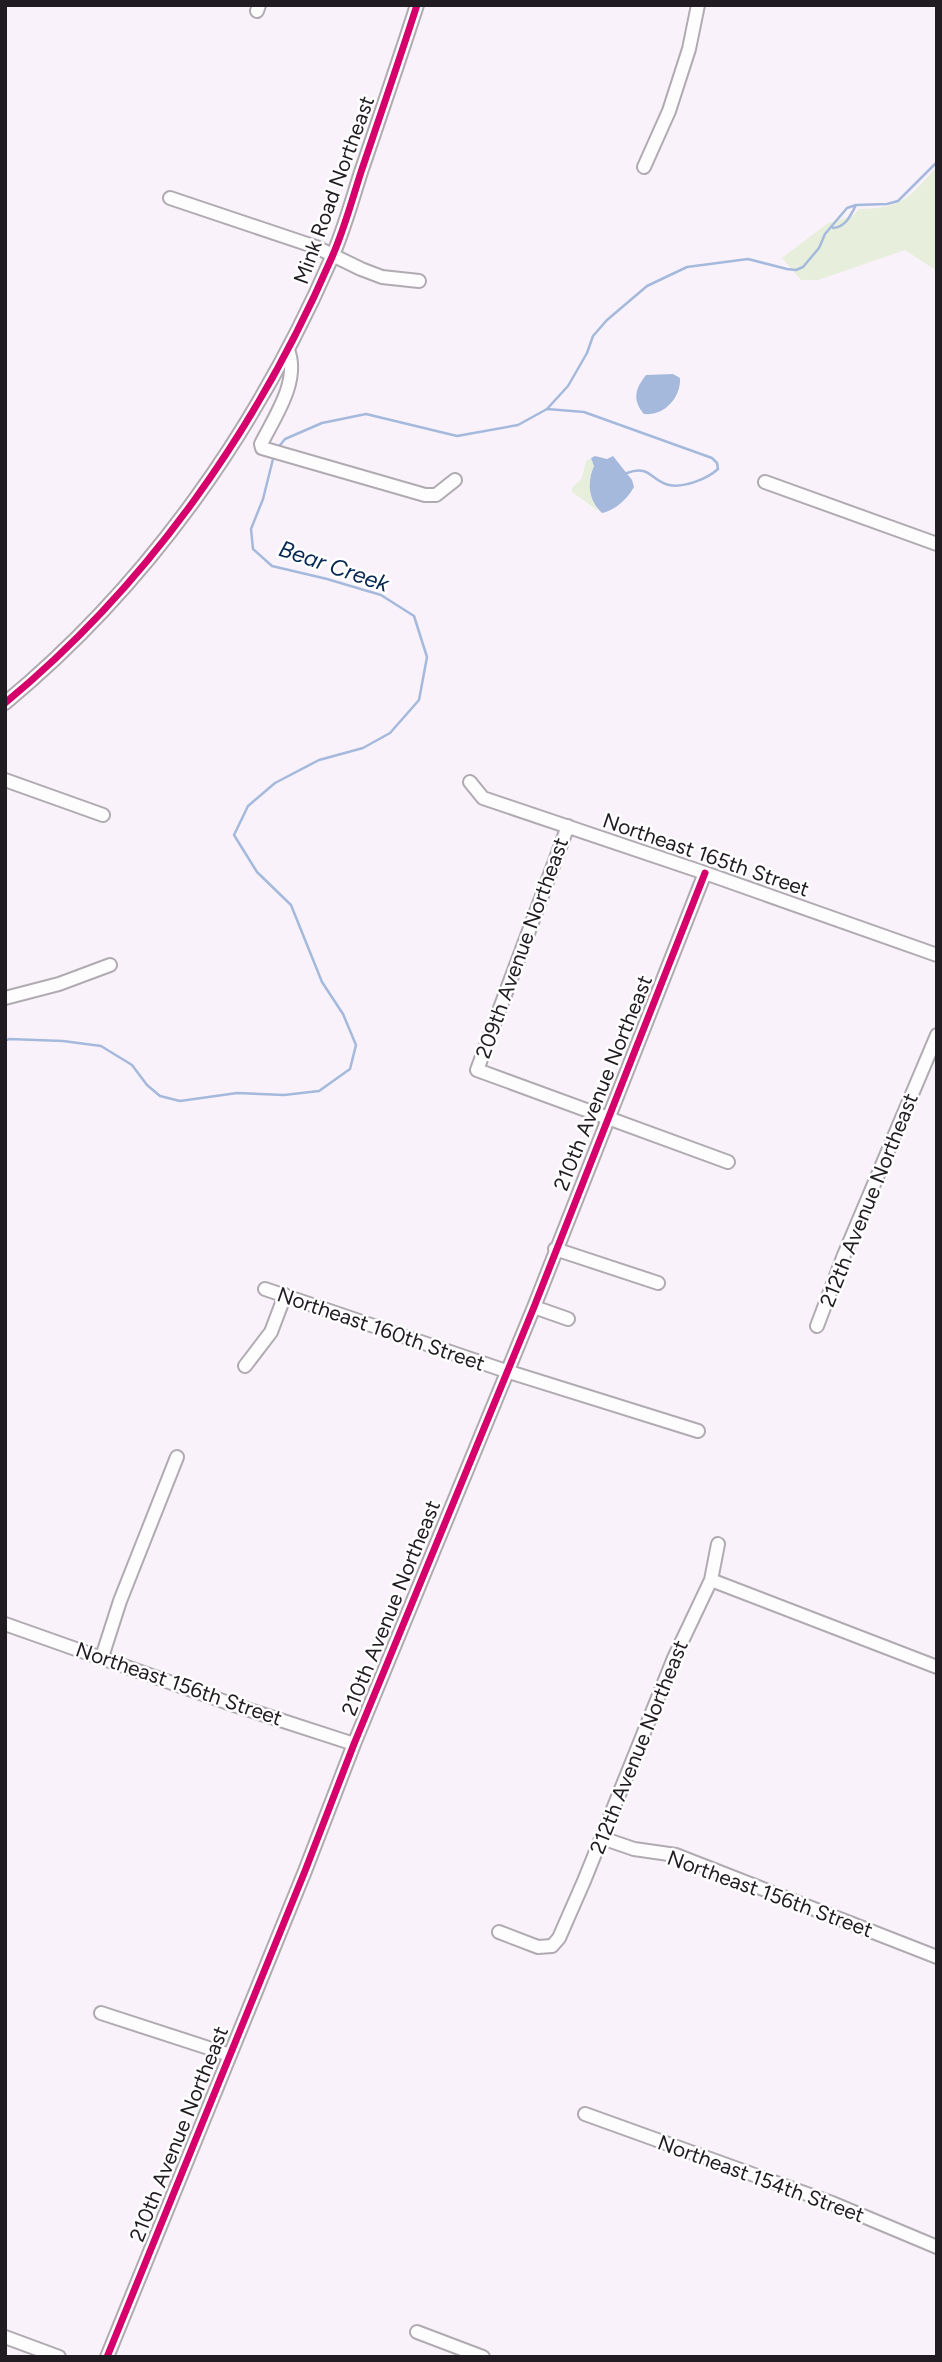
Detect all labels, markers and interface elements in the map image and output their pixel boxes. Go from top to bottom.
street label: Mink Road Northeast [288,92,379,287]
water label: Bear Creek [275,534,393,598]
street label: Northeast 165th Street [600,807,813,902]
street label: 209th Avenue Northeast [470,834,573,1062]
street label: 210th Avenue Northeast [548,971,657,1194]
street label: 212th Avenue Northeast [814,1089,923,1310]
street label: Northeast 160th Street [274,1281,488,1376]
street label: 210th Avenue Northeast [336,1496,445,1719]
street label: Northeast 156th Street [73,1636,286,1731]
street label: 212th Avenue Northeast [584,1636,693,1857]
street label: Northeast 156th Street [664,1845,876,1942]
street label: 210th Avenue Northeast [124,2022,233,2245]
street label: Northeast 154th Street [655,2130,868,2228]

